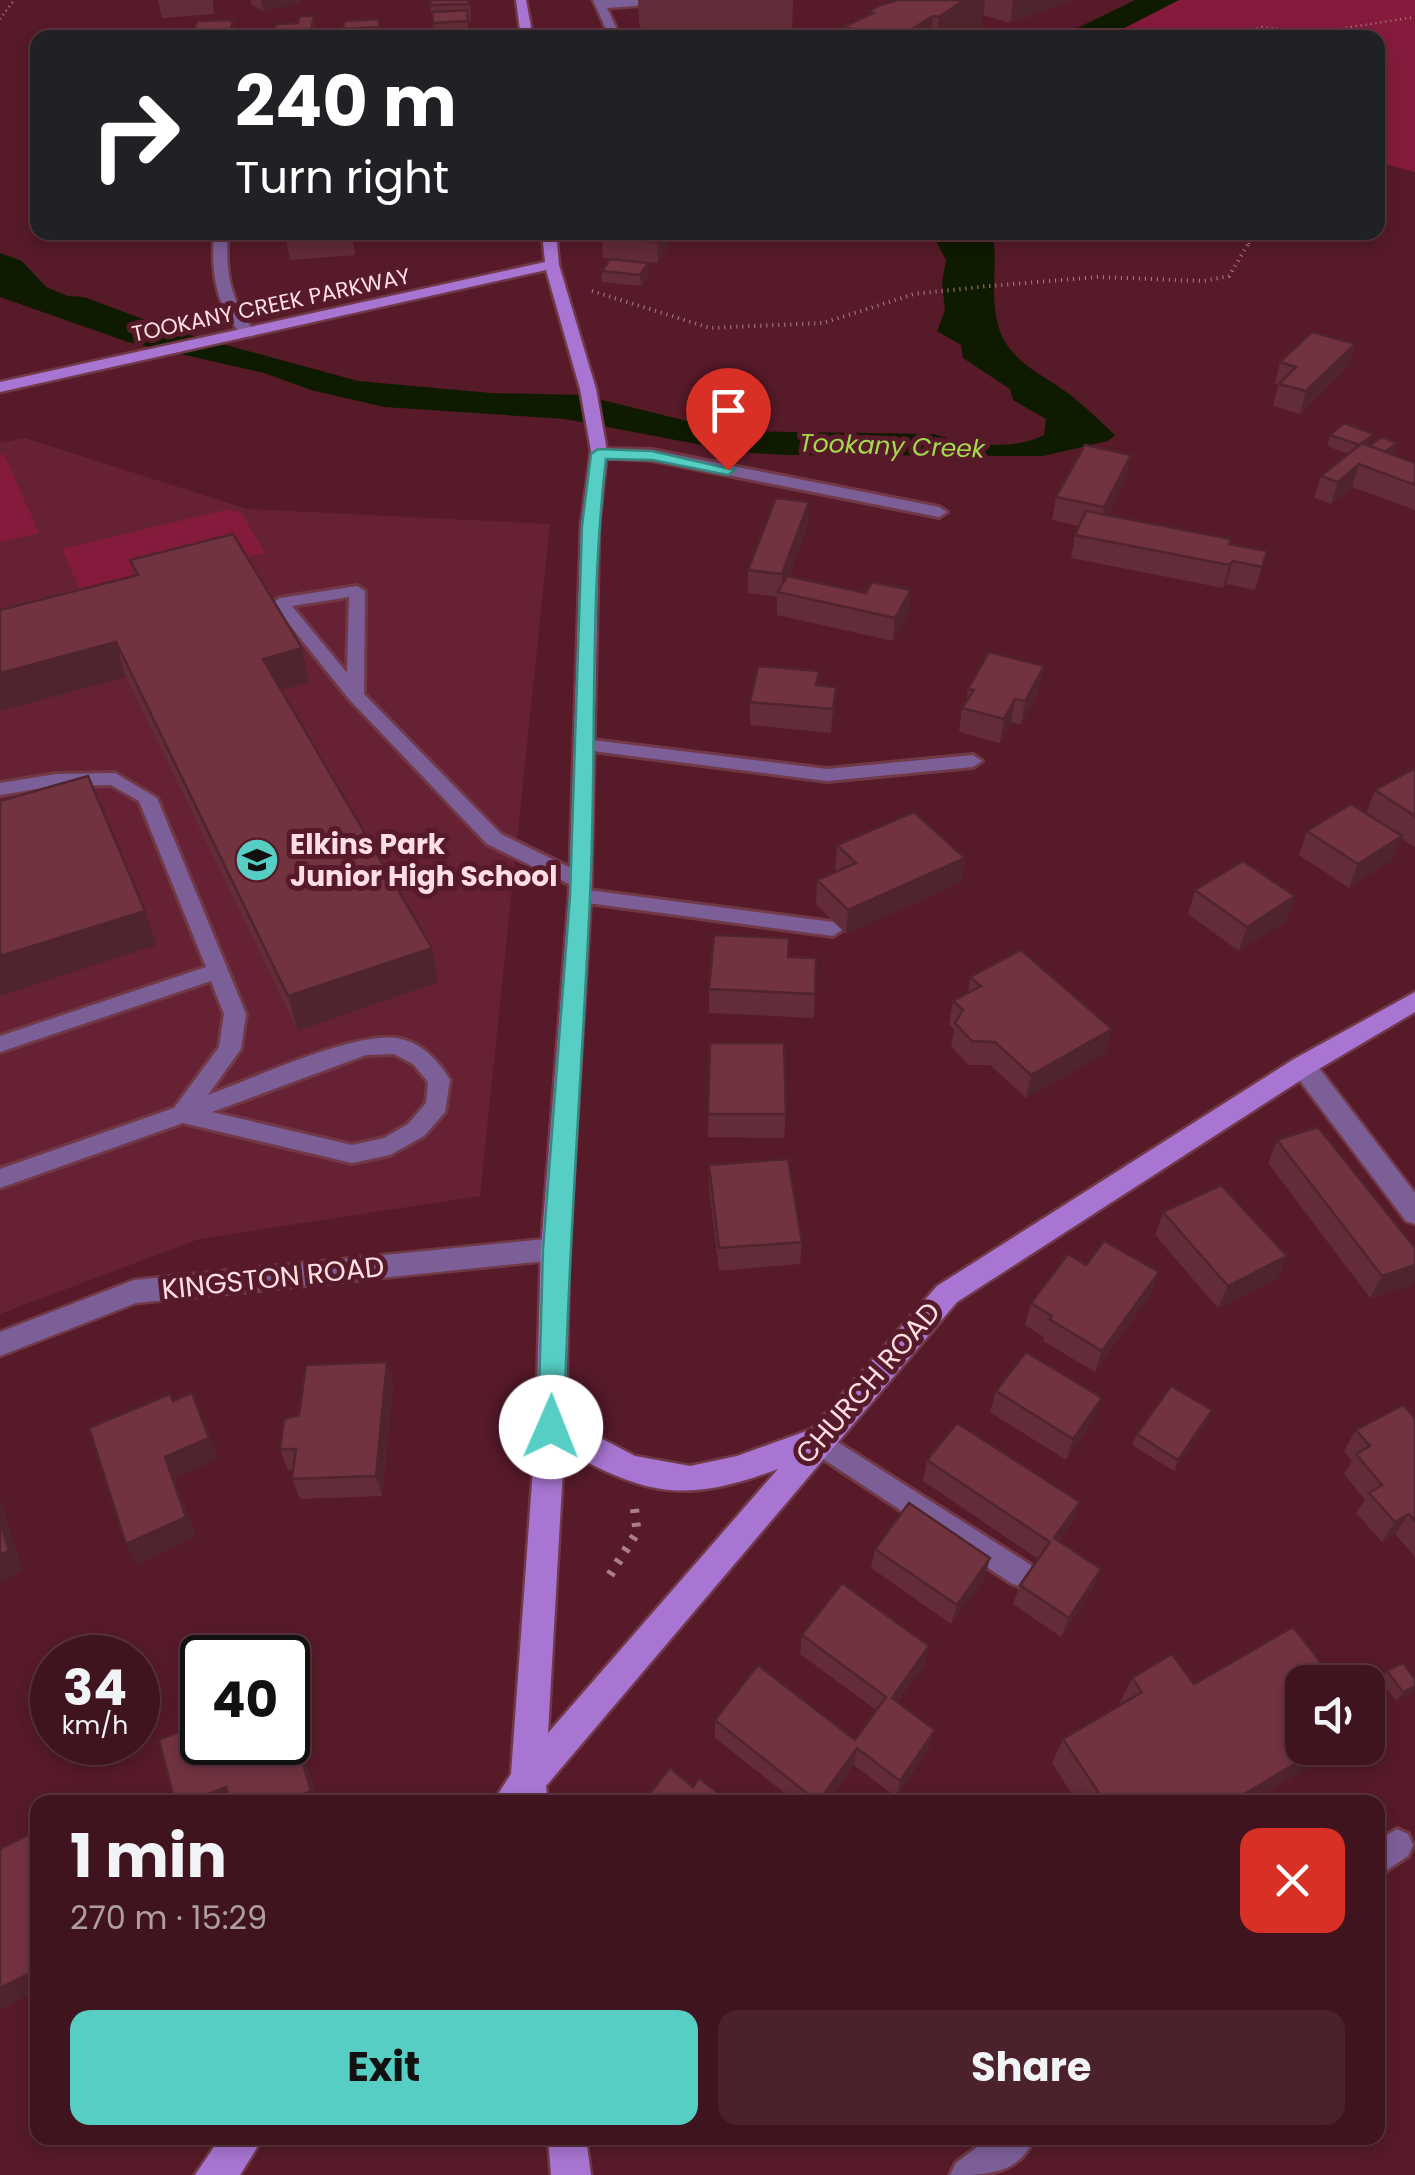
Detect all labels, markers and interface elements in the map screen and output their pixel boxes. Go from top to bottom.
text: 240 m [235,52,457,151]
icon: right [70,70,200,200]
text: Turn right [235,146,449,209]
street label: TOOKANY CREEK PARKWAY [129,260,413,350]
pin [686,368,771,471]
icon: arrive [701,383,756,438]
water label: Tookany Creek [799,425,986,467]
place label: Elkins Park Junior High School [290,825,557,896]
school or university icon: Elkins Park Junior High School [234,837,280,883]
street label: KINGSTON ROAD [160,1247,386,1309]
street label: CHURCH ROAD [787,1294,949,1472]
position arrow [499,1375,603,1479]
speed limit sign: 40 [180,1635,310,1765]
text: 34 [63,1652,127,1723]
map controls [1285,1665,1385,1765]
button: sound [1285,1665,1385,1765]
text: km/h [62,1708,128,1743]
text: 1 min [70,1814,227,1898]
button: close [1240,1828,1345,1933]
text: 270 m · 15:29 [70,1895,267,1940]
button: Exit [70,2010,698,2125]
button: Share [718,2010,1345,2125]

